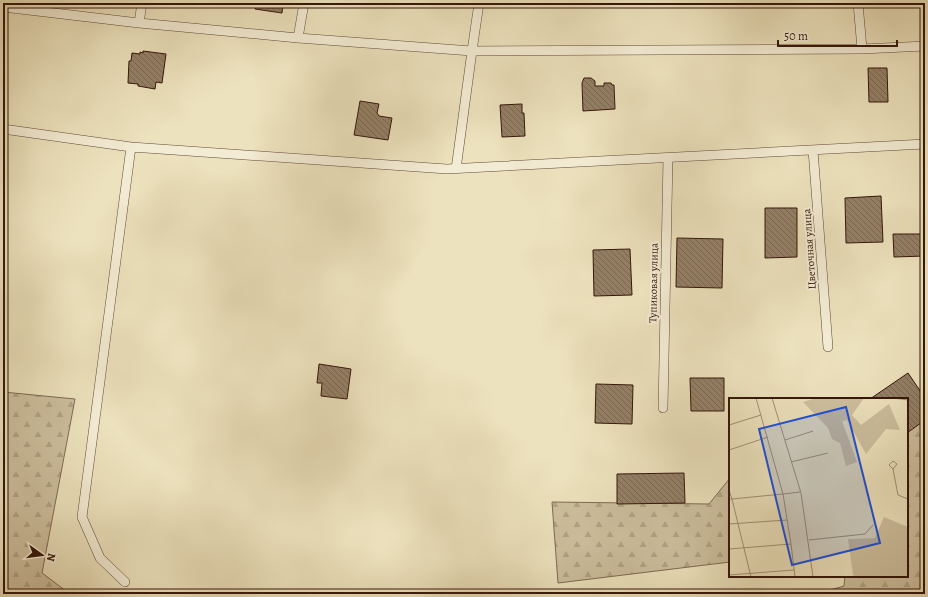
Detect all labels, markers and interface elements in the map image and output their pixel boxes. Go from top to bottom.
scale bar [778,22,897,48]
text: 50 m [784,28,808,44]
street label: Цветочная улица [799,207,820,290]
street label: Тупиковая улица [645,242,662,323]
inset map [729,398,908,577]
north arrow [22,535,62,575]
text: N [43,552,59,563]

